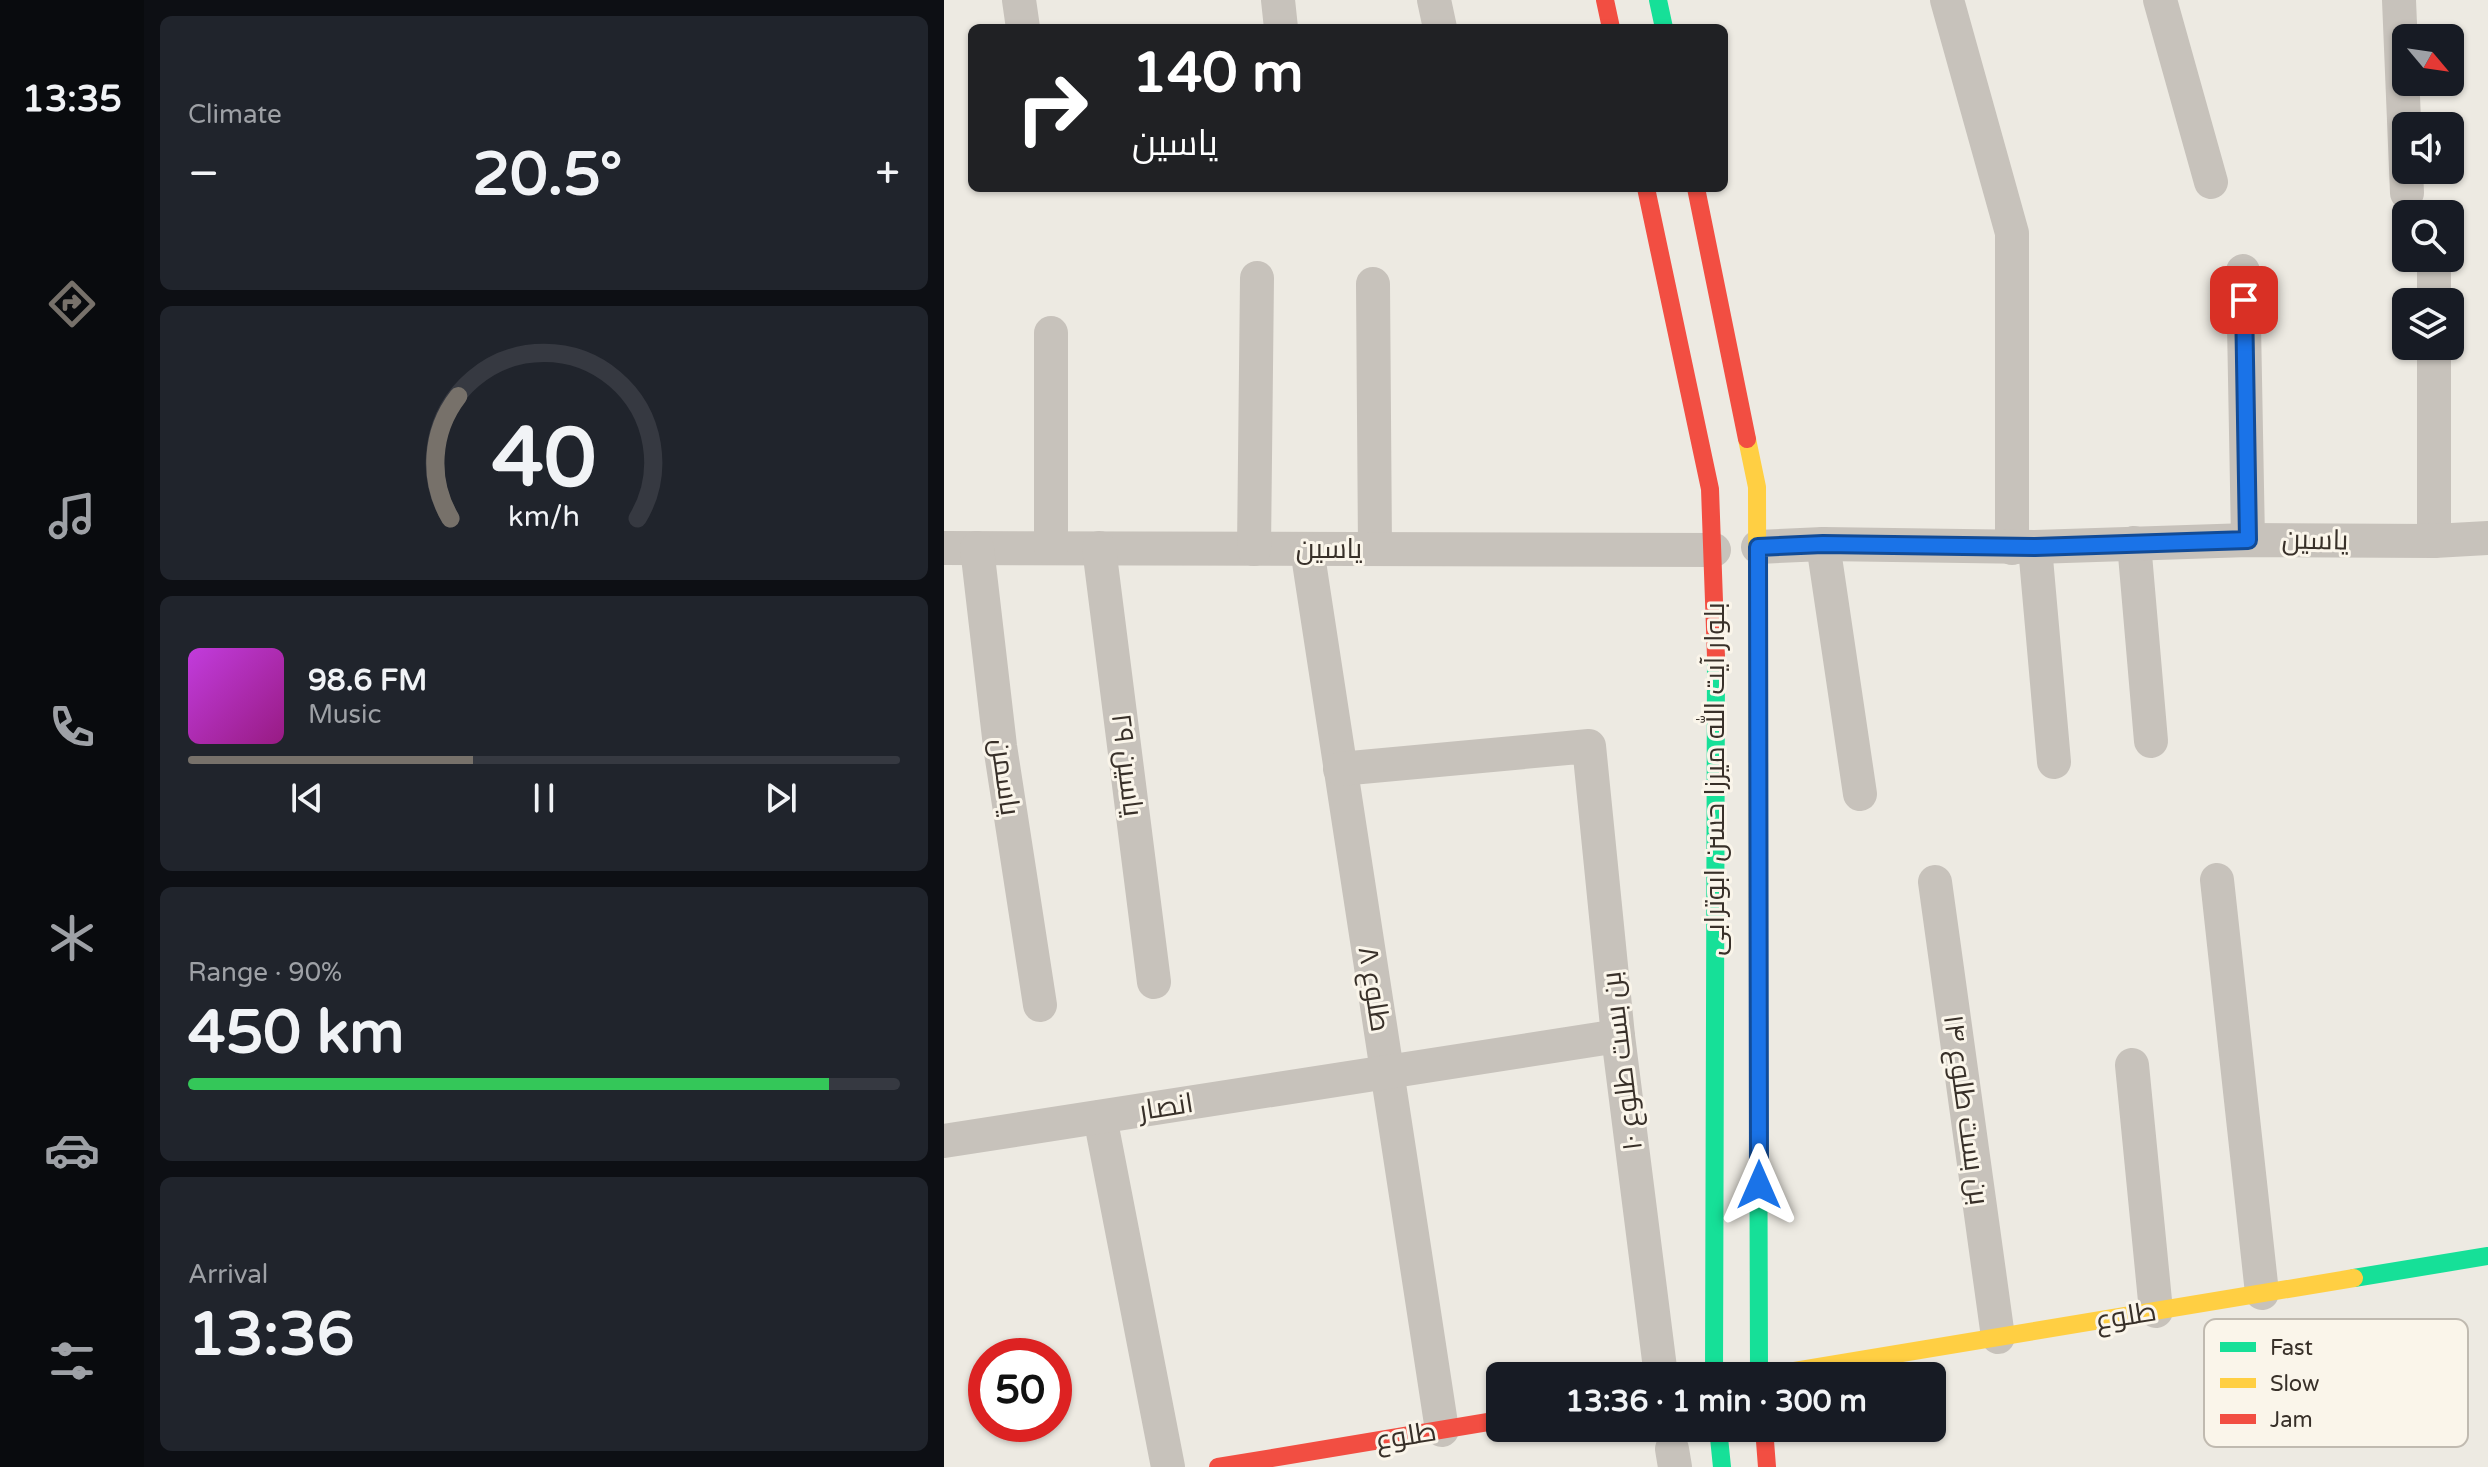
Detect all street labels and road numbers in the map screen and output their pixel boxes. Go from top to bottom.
street label: یاسین [2281,522,2349,558]
street label: یاسین [1296,532,1363,566]
street label: بلوار آیت الله میرزا حسن ابوترابی [1696,602,1732,956]
street label: یاسین ۲۹ [1104,712,1150,819]
street label: یاسمن [983,736,1027,818]
street label: طلوع ۸ [1350,944,1398,1034]
street label: بن بست طلوع ۱۰ [1594,969,1651,1152]
street label: بن بست طلوع ۱۴ [1935,1013,1996,1207]
street label: انصار [1134,1086,1196,1128]
street label: طلوع [2093,1294,2159,1339]
street label: طلوع [1373,1414,1439,1459]

